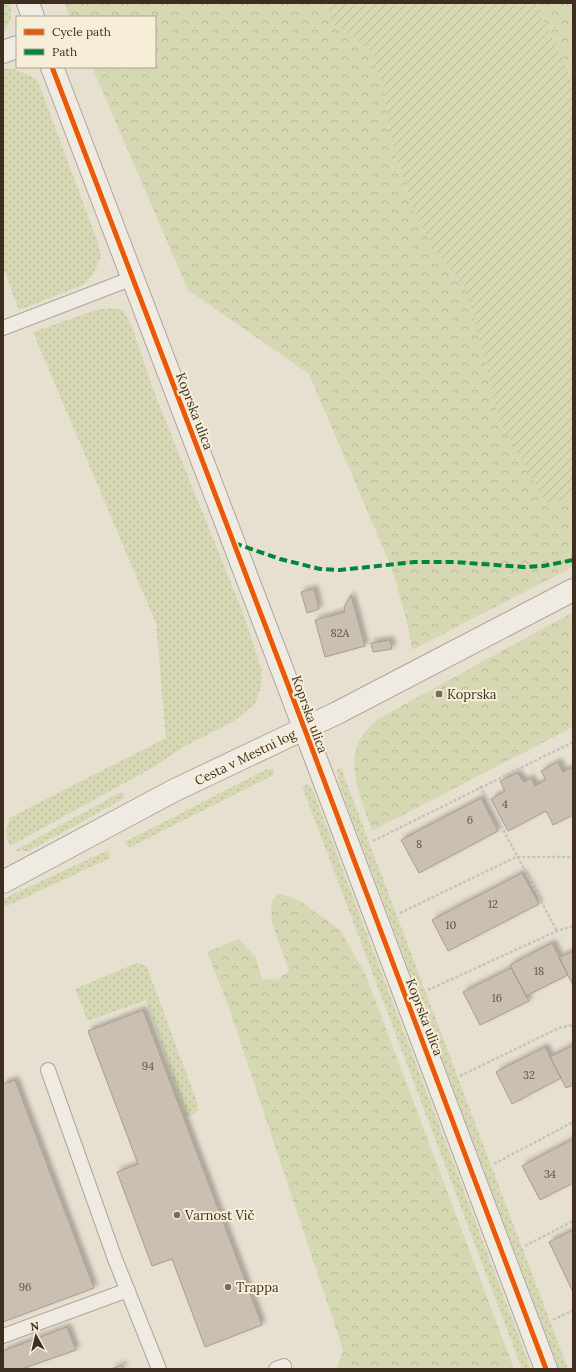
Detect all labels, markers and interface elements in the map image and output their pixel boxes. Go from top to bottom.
legend [16,16,156,68]
text: Cycle path [52,24,111,39]
text: Path [52,44,77,59]
street label: Koprska ulica [172,370,217,452]
house number: 82A [331,626,351,640]
street label: Koprska ulica [288,673,332,756]
place label: Koprska [447,686,497,703]
marker: Koprska [434,689,444,699]
street label: Cesta v Mestni log [192,725,299,789]
house number: 4 [502,797,508,811]
house number: 6 [467,813,473,827]
house number: 8 [416,837,422,851]
house number: 12 [488,897,498,911]
house number: 10 [446,918,457,932]
house number: 18 [534,964,544,978]
street label: Koprska ulica [402,976,447,1058]
house number: 16 [492,991,502,1005]
house number: 94 [142,1059,154,1073]
house number: 32 [523,1068,535,1082]
house number: 34 [544,1167,556,1181]
place label: Varnost Vič [184,1207,254,1224]
marker: Varnost Vič [172,1210,182,1220]
place label: Trappa [236,1279,279,1296]
house number: 96 [19,1280,31,1294]
marker: Trappa [223,1282,233,1292]
north arrow [16,1316,56,1356]
text: N [29,1319,40,1334]

